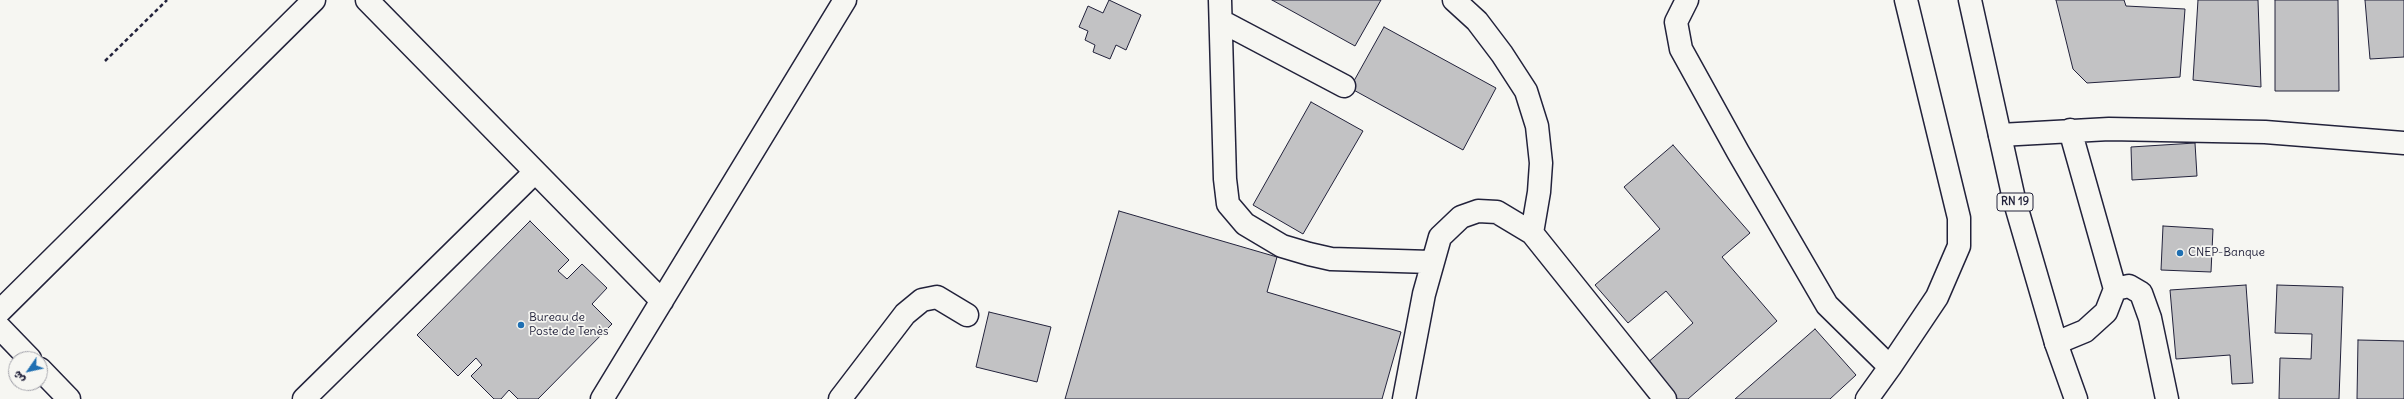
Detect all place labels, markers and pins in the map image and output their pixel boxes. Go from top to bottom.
place label: CNEP-Banque [2188,246,2265,260]
marker: CNEP-Banque [2175,248,2185,258]
place label: Bureau de Poste de Tenès [529,311,608,339]
marker: Bureau de Poste de Tenès [516,320,526,330]

